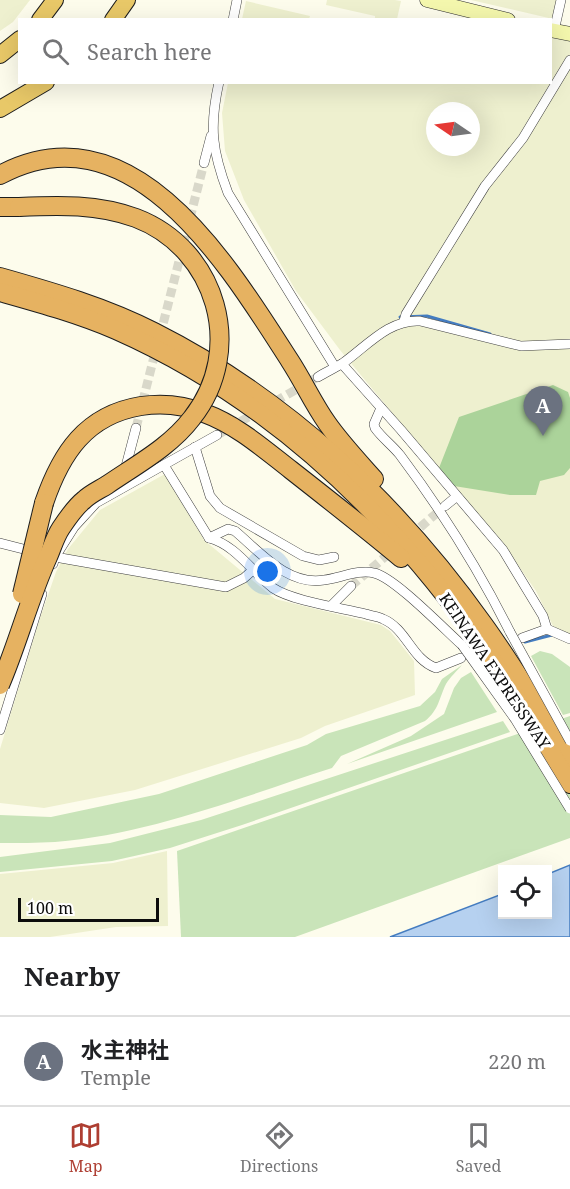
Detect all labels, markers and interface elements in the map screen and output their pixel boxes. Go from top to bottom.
search box [18,18,552,84]
icon: search [39,35,72,68]
text: Search here [87,36,212,66]
north arrow [426,102,480,156]
pin: A [524,386,562,436]
your location [253,557,282,586]
street label: KEINAWA EXPRESSWAY [434,589,556,754]
map controls [498,865,552,919]
button: locate [498,865,552,919]
scale bar [18,895,159,922]
text: 100 m [27,897,73,919]
text: Nearby [24,958,120,994]
text: 水主神社 [81,1034,169,1064]
text: A [36,1048,51,1075]
text: 220 m [488,1048,546,1075]
text: Temple [81,1064,151,1091]
tab: Map [69,1119,103,1177]
tab: Directions [240,1119,318,1177]
tab: Saved [456,1119,501,1177]

